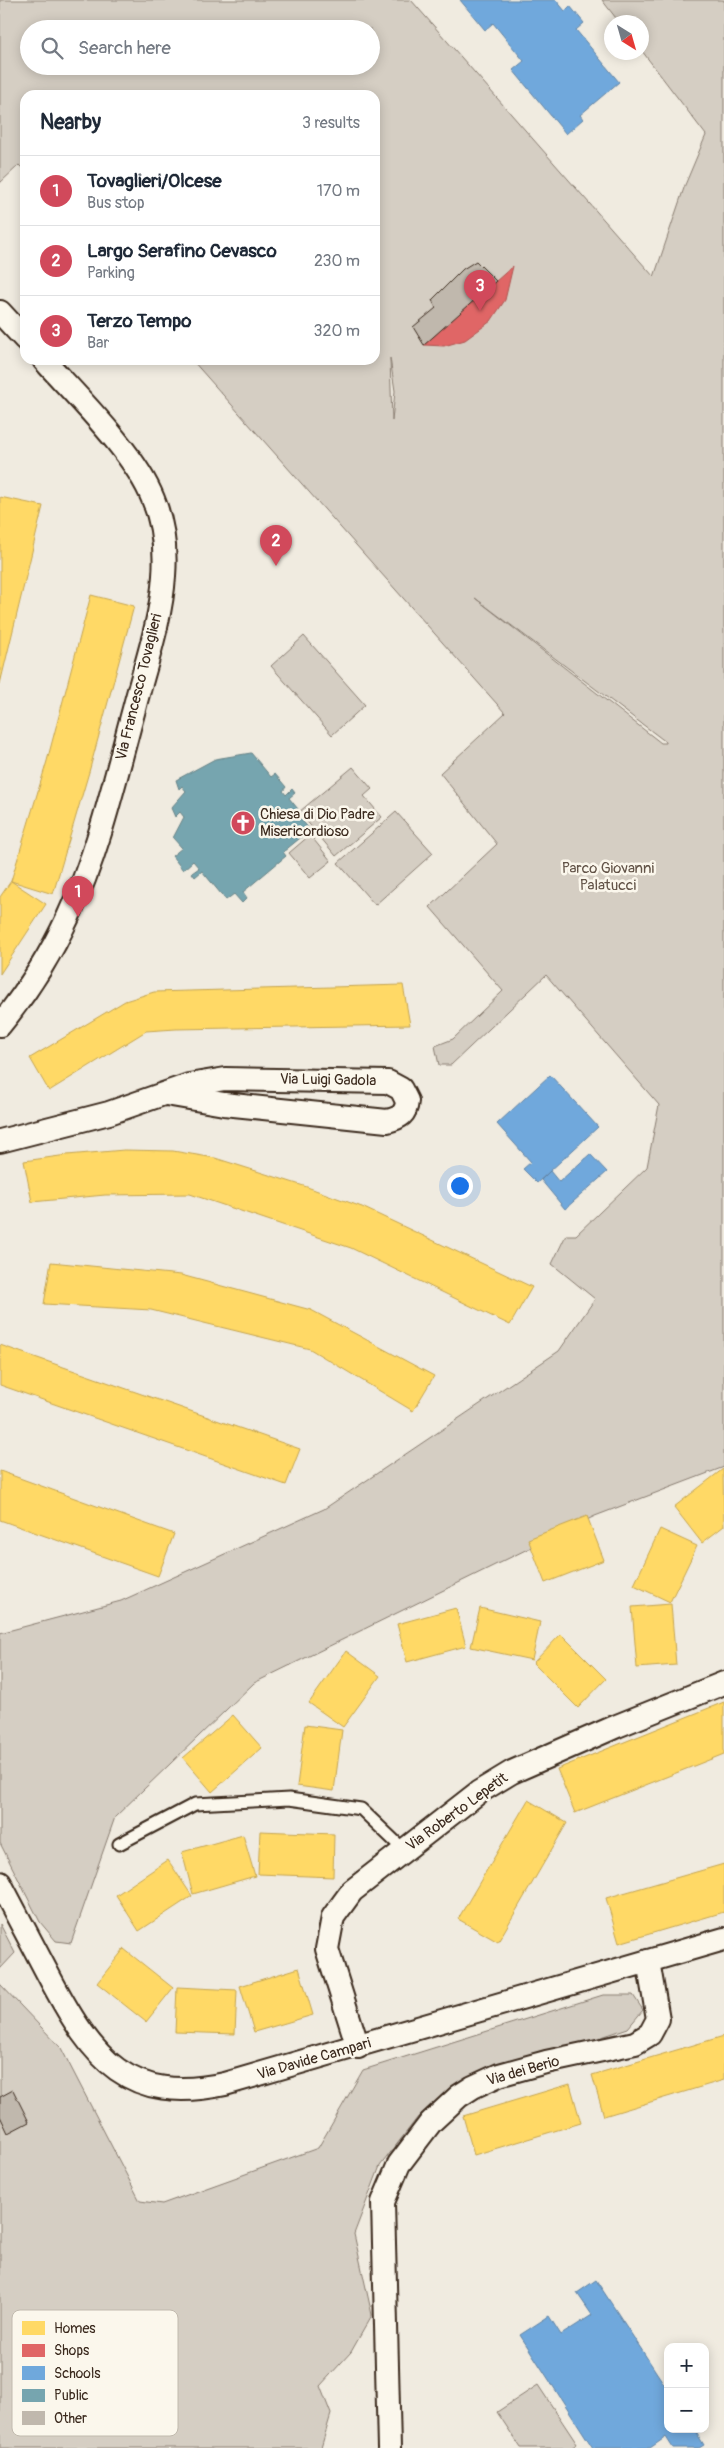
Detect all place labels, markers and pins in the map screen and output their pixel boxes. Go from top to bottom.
pin: 3 [464,270,496,311]
pin: 2 [260,525,292,566]
place label: Chiesa di Dio Padre Misericordioso [260,805,375,841]
church icon: Chiesa di Dio Padre Misericordioso [230,810,256,836]
pin: 1 [62,876,94,917]

